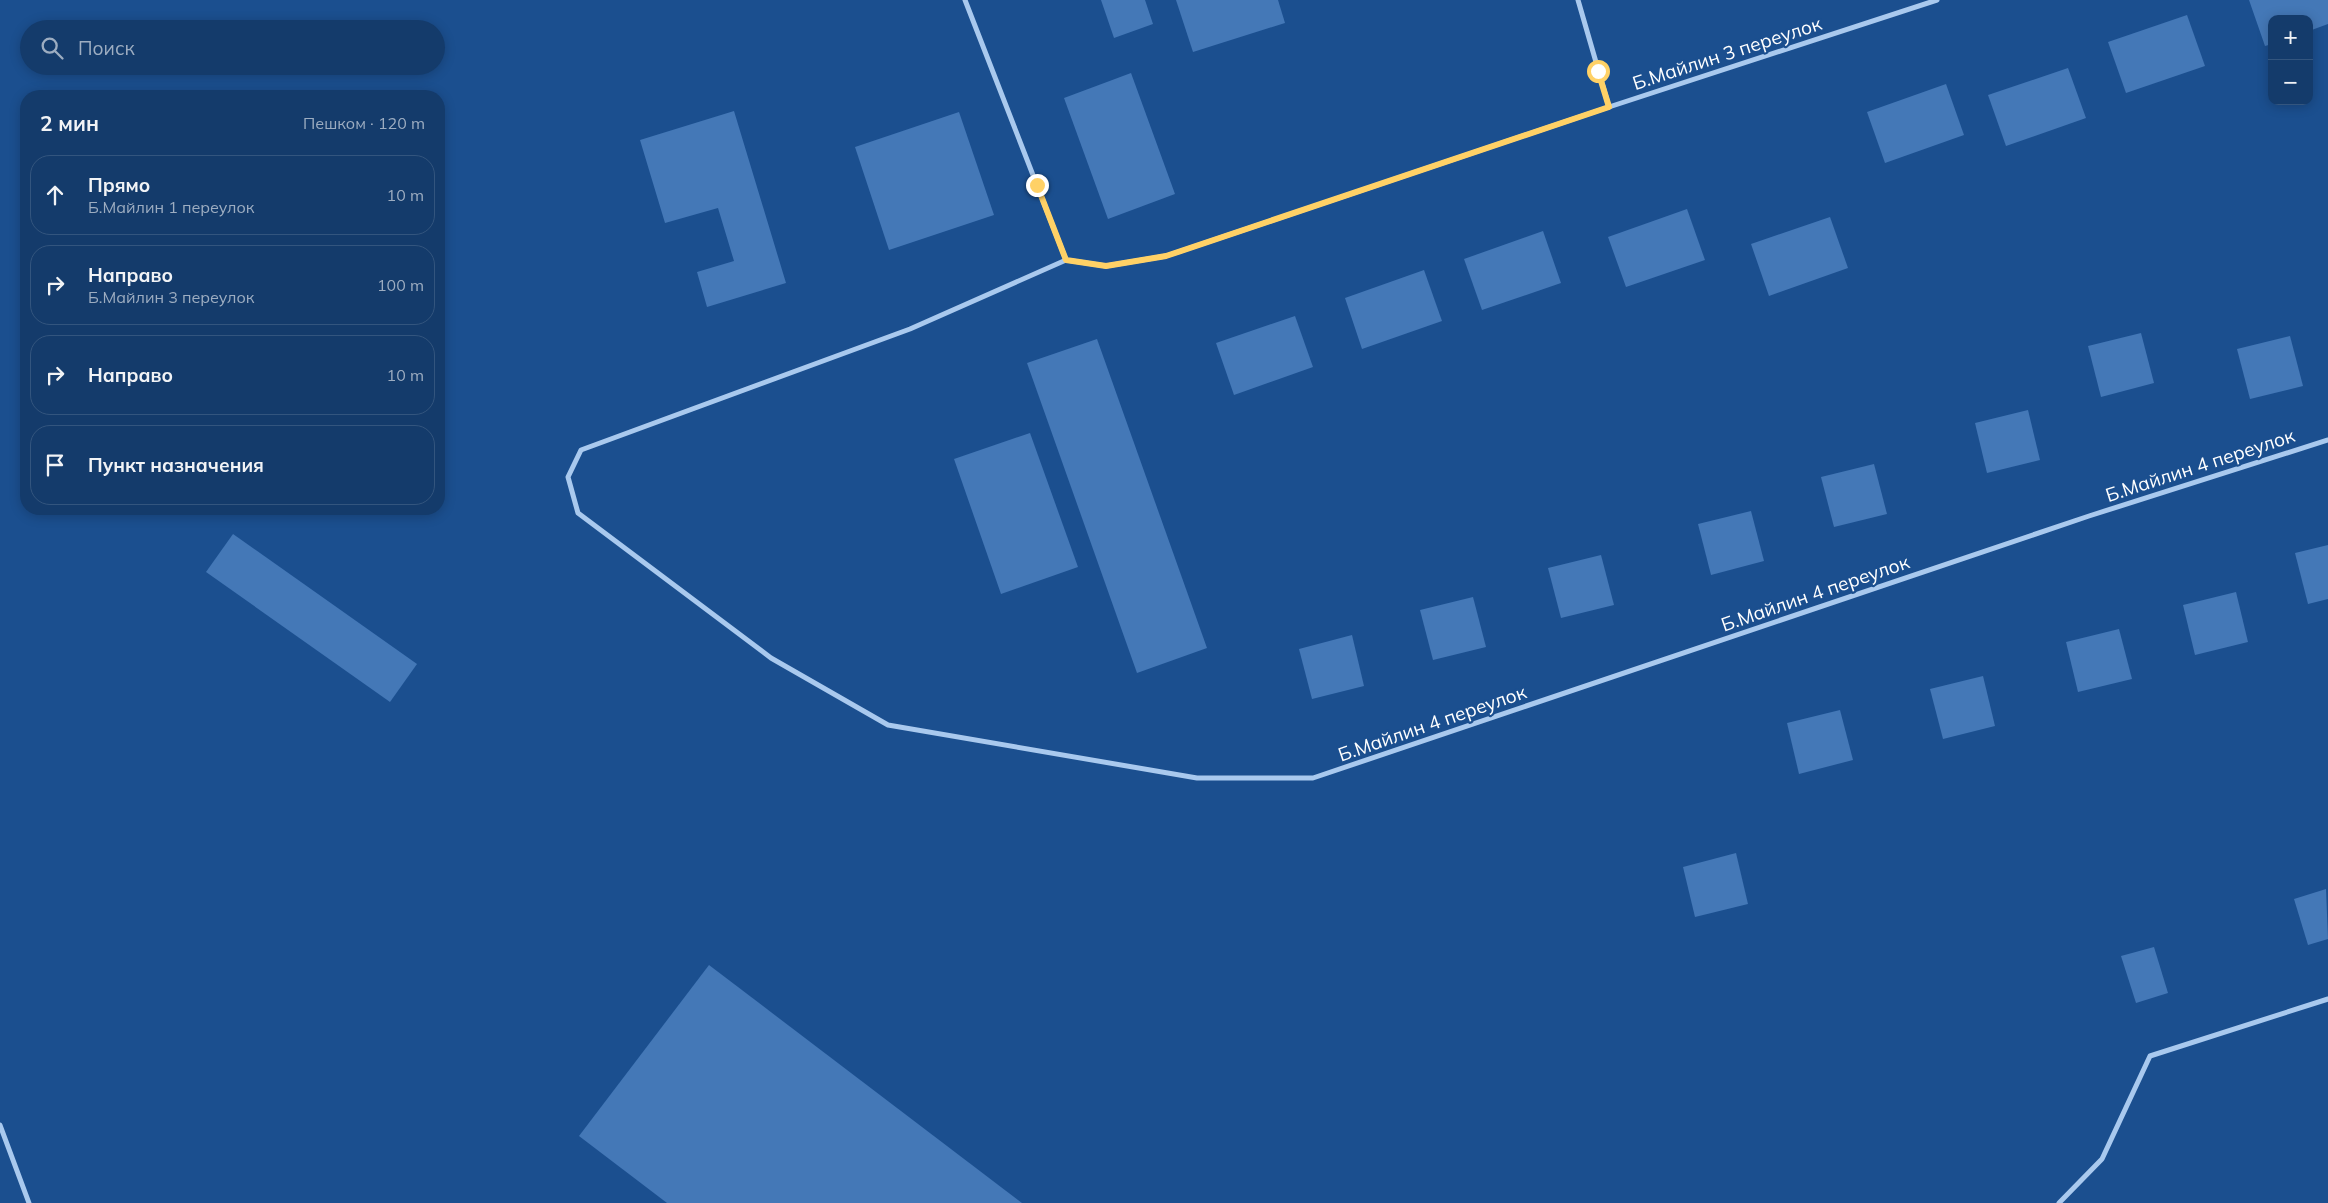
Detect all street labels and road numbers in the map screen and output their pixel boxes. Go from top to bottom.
street label: Б.Майлин 3 переулок [1629,11,1825,95]
street label: Б.Майлин 4 переулок [2102,423,2298,507]
street label: Б.Майлин 4 переулок [1718,549,1913,636]
street label: Б.Майлин 4 переулок [1335,679,1530,766]

